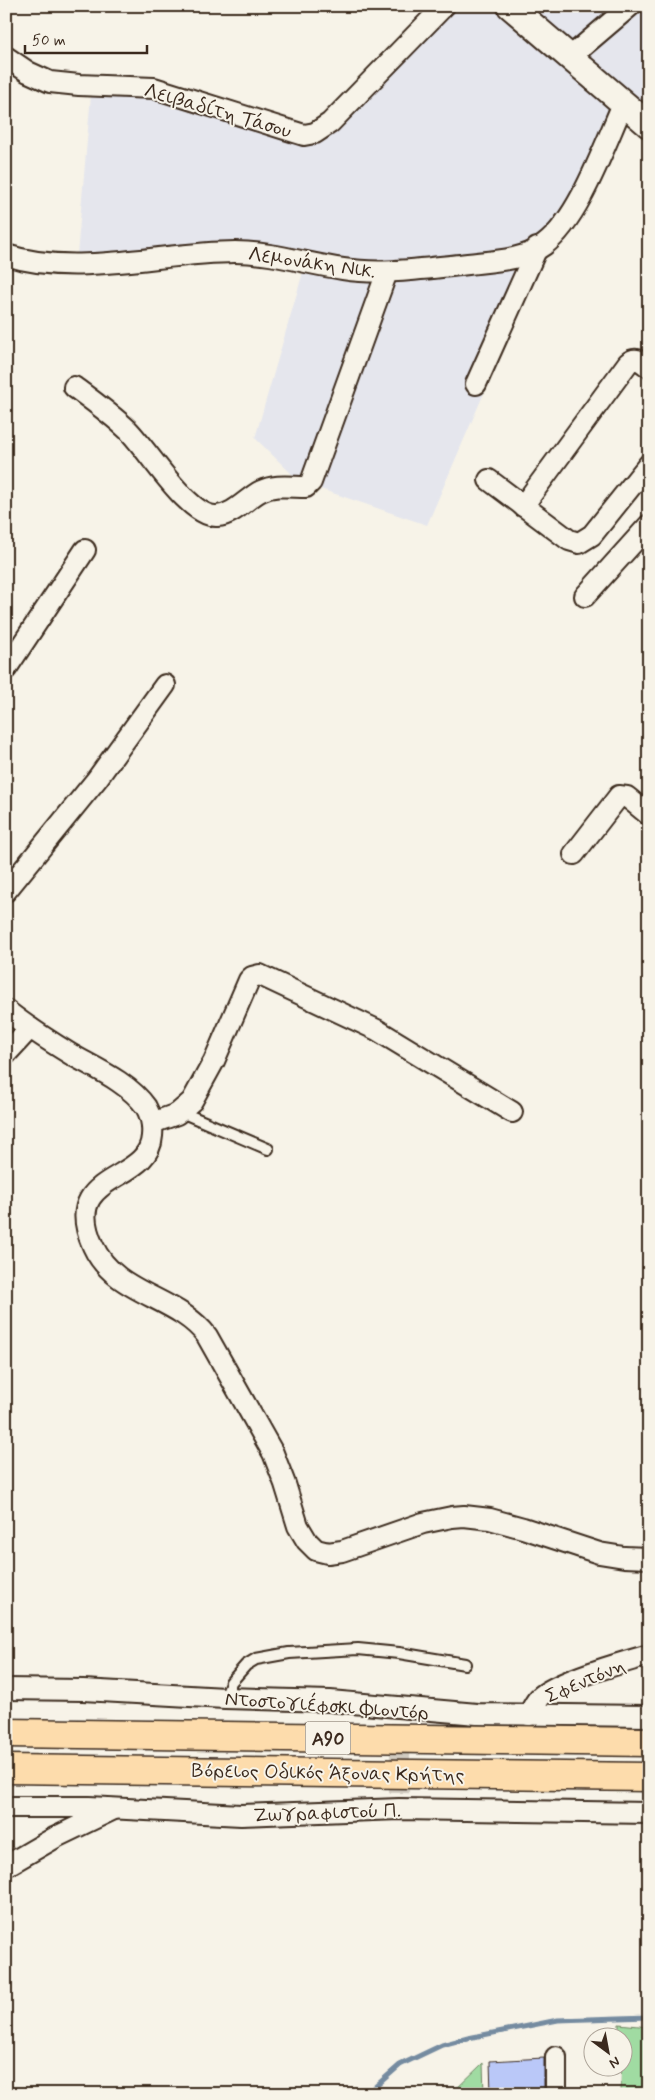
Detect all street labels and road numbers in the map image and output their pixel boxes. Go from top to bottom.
street label: Λειβαδίτη Τάσου [141,78,294,145]
street label: Λεμονάκη Νικ. [246,241,377,286]
street label: Σφεντόνη [542,1652,630,1710]
street label: Ντοστογιέφσκι Φιοντόρ [224,1686,430,1727]
road number: Α90 [306,1722,350,1755]
street label: Βόρειος Οδικός Άξονας Κρήτης [191,1758,465,1789]
street label: Ζωγραφιστού Π. [253,1797,401,1830]

